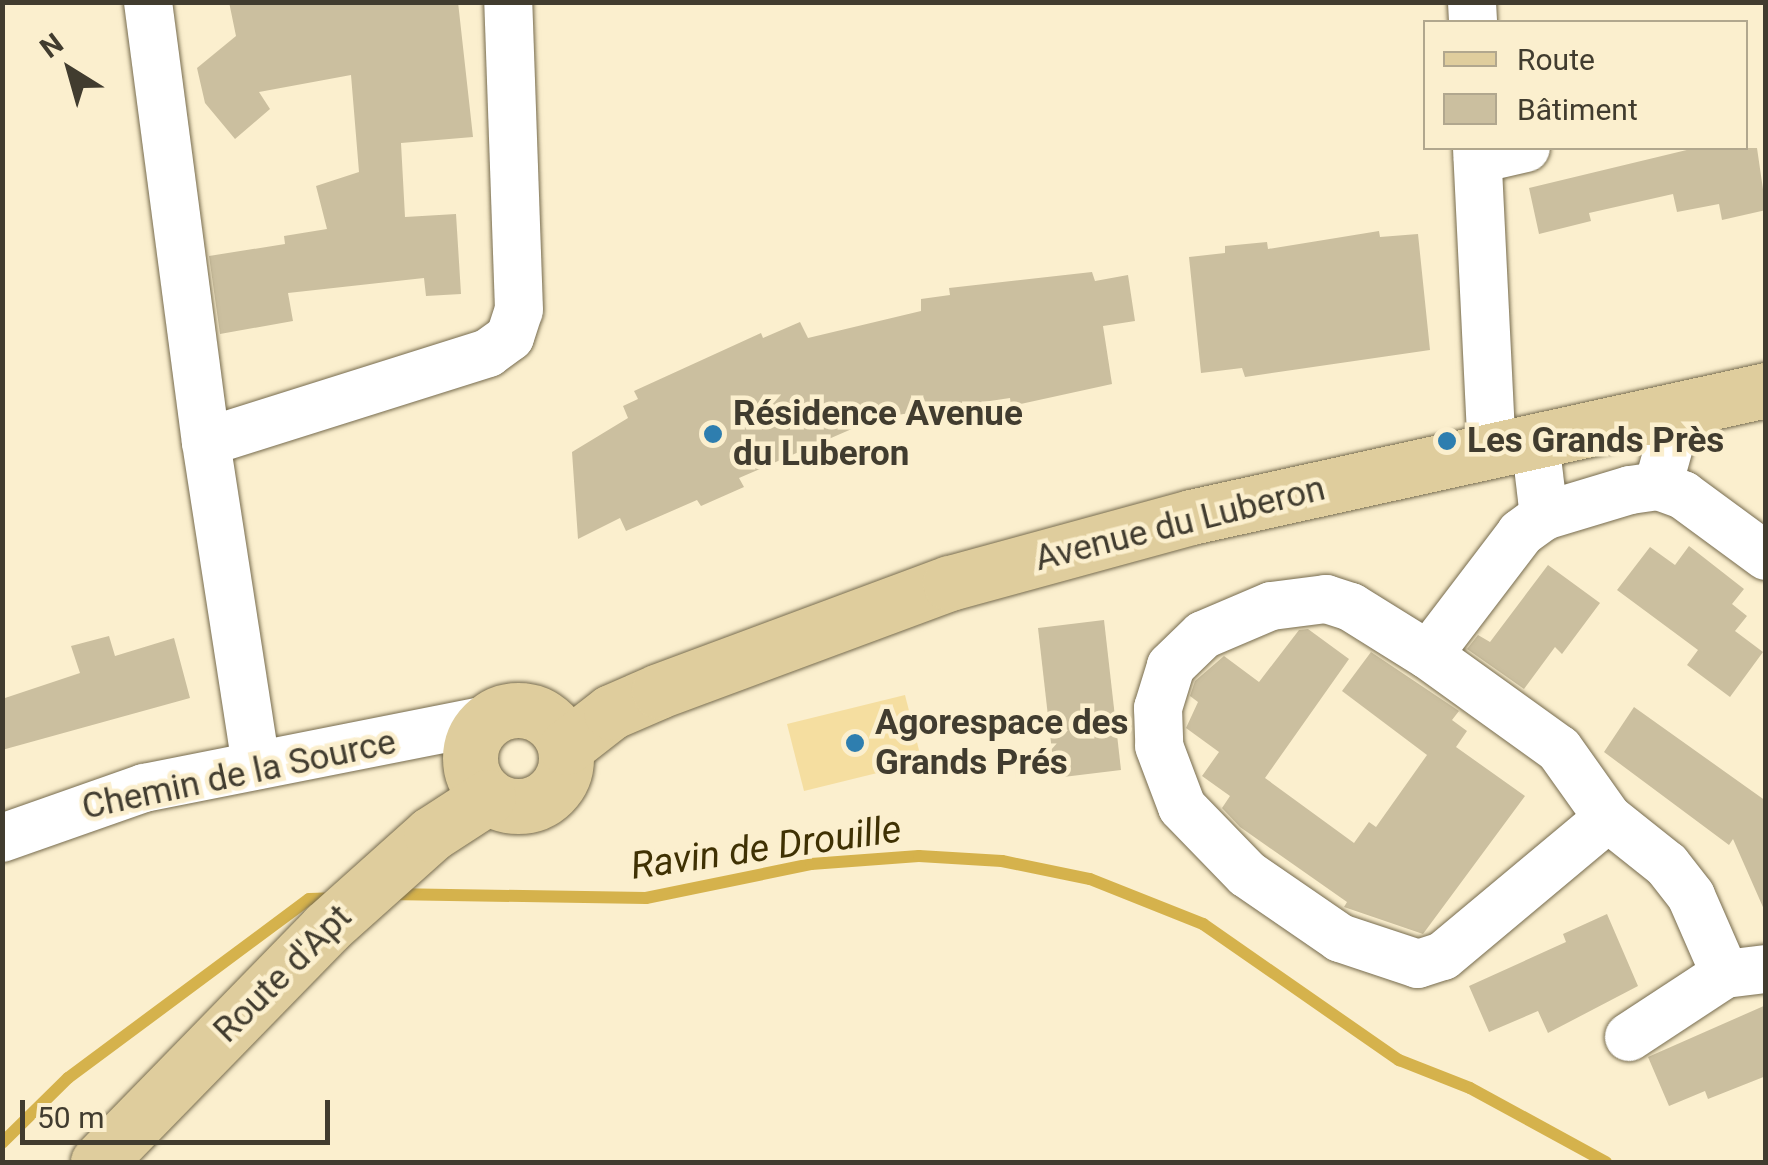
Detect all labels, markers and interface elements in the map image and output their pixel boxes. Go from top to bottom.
north arrow [20,20,120,120]
legend [1423,20,1748,150]
text: N [34,27,69,65]
text: Route [1517,42,1595,77]
text: Bâtiment [1517,92,1638,127]
place label: Résidence Avenue du Luberon [733,393,1023,475]
place label: Les Grands Près [1467,420,1724,462]
marker: Résidence Avenue du Luberon [702,423,724,445]
marker: Les Grands Près [1436,430,1458,452]
street label: Avenue du Luberon [1031,468,1329,580]
place label: Agorespace des Grands Prés [875,702,1128,784]
street label: Chemin de la Source [78,721,400,829]
marker: Agorespace des Grands Prés [844,732,866,754]
water label: Ravin de Drouille [628,806,904,890]
street label: Route d'Apt [205,896,361,1052]
scale bar [25,1080,335,1142]
text: 50 m [37,1100,104,1135]

